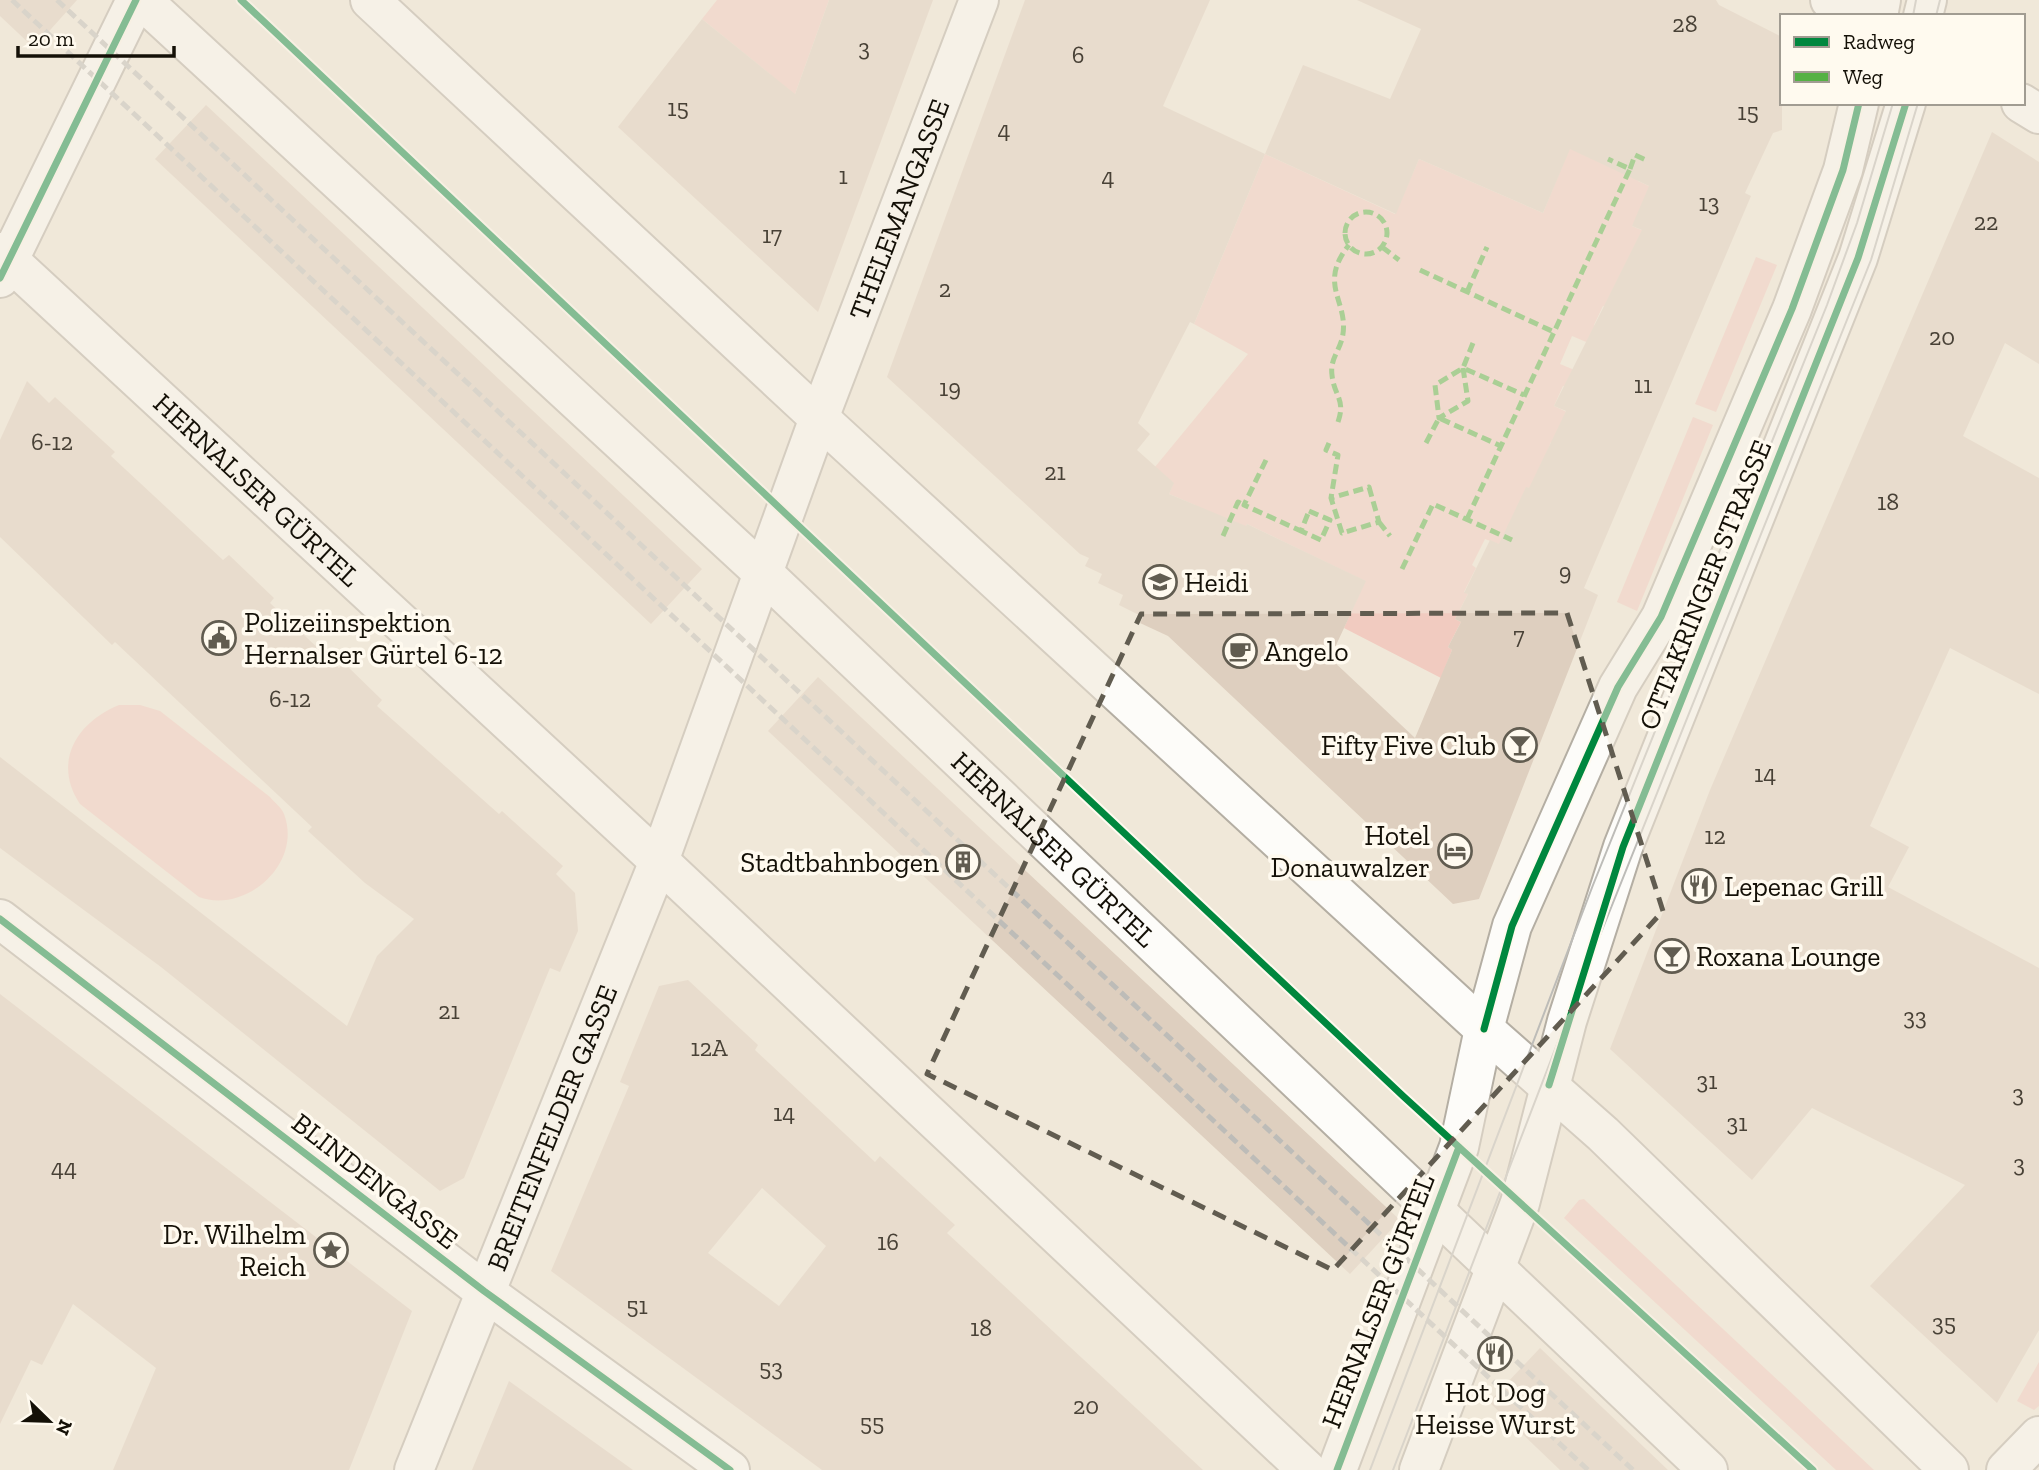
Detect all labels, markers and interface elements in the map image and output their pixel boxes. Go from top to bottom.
house number: 28 [1672,9,1698,38]
scale bar [18,14,173,58]
legend [1780,14,2025,105]
text: 20 m [28,26,74,51]
text: Radweg [1843,29,1915,54]
house number: 3 [858,33,870,62]
house number: 6 [1072,40,1084,69]
text: Weg [1843,64,1884,89]
house number: 15 [667,93,689,122]
street label: THELEMANGASSE [842,94,956,324]
house number: 15 [1737,97,1759,126]
house number: 4 [998,115,1011,144]
house number: 1 [838,161,848,190]
house number: 4 [1102,162,1115,191]
house number: 13 [1699,188,1719,217]
house number: 22 [1974,207,1998,236]
house number: 17 [762,220,782,249]
house number: 2 [939,274,951,303]
house number: 20 [1929,322,1955,351]
house number: 11 [1634,370,1652,399]
house number: 19 [939,373,961,402]
street label: HERNALSER GÜRTEL [147,386,367,593]
house number: 6-12 [31,427,73,456]
street label: OTTAKRINGER STRASSE [1632,435,1778,735]
house number: 21 [1044,457,1066,486]
house number: 18 [1877,487,1899,516]
house number: 9 [1559,557,1571,586]
school or university icon: Heidi [1141,563,1179,601]
place label: Heidi [1184,566,1249,599]
place label: Polizeiinspektion Hernalser Gürtel 6-12 [244,606,503,671]
public building icon: Polizeiinspektion Hernalser Gürtel 6-12 [200,619,238,657]
house number: 7 [1513,621,1525,650]
cafe icon: Angelo [1221,632,1259,670]
place label: Angelo [1264,635,1349,668]
house number: 6-12 [269,684,311,713]
bar icon: Fifty Five Club [1501,726,1539,764]
place label: Fifty Five Club [1321,729,1496,762]
street label: HERNALSER GÜRTEL [945,744,1163,954]
house number: 14 [1754,759,1776,788]
place label: Hotel Donauwalzer [1271,819,1430,884]
house number: 12 [1704,821,1726,850]
hotel icon: Hotel Donauwalzer [1436,832,1474,870]
building icon: Stadtbahnbogen [944,843,982,881]
place label: Stadtbahnbogen [740,846,939,879]
restaurant icon: Lepenac Grill [1680,867,1718,905]
place label: Lepenac Grill [1724,870,1884,903]
bar icon: Roxana Lounge [1653,937,1691,975]
place label: Roxana Lounge [1696,940,1880,973]
street label: BREITENFELDER GASSE [480,980,624,1275]
house number: 21 [438,996,460,1025]
house number: 33 [1903,1002,1927,1031]
house number: 12A [690,1033,728,1062]
house number: 31 [1697,1066,1717,1095]
house number: 3 [2012,1079,2024,1108]
house number: 14 [773,1098,795,1127]
street label: BLINDENGASSE [285,1106,465,1256]
house number: 31 [1727,1108,1747,1137]
house number: 3 [2013,1149,2025,1178]
house number: 44 [51,1153,77,1182]
street label: HERNALSER GÜRTEL [1314,1170,1442,1432]
place label: Dr. Wilhelm Reich [163,1218,306,1283]
house number: 16 [877,1227,899,1256]
place icon: Dr. Wilhelm Reich [312,1231,350,1269]
house number: 51 [626,1291,648,1320]
house number: 35 [1932,1308,1956,1337]
house number: 18 [970,1313,992,1342]
restaurant icon: Hot Dog Heisse Wurst [1476,1335,1514,1373]
house number: 53 [759,1353,783,1382]
place label: Hot Dog Heisse Wurst [1415,1376,1576,1441]
north arrow [14,1386,84,1456]
house number: 20 [1073,1391,1099,1420]
house number: 55 [860,1408,884,1437]
text: N [51,1416,78,1439]

